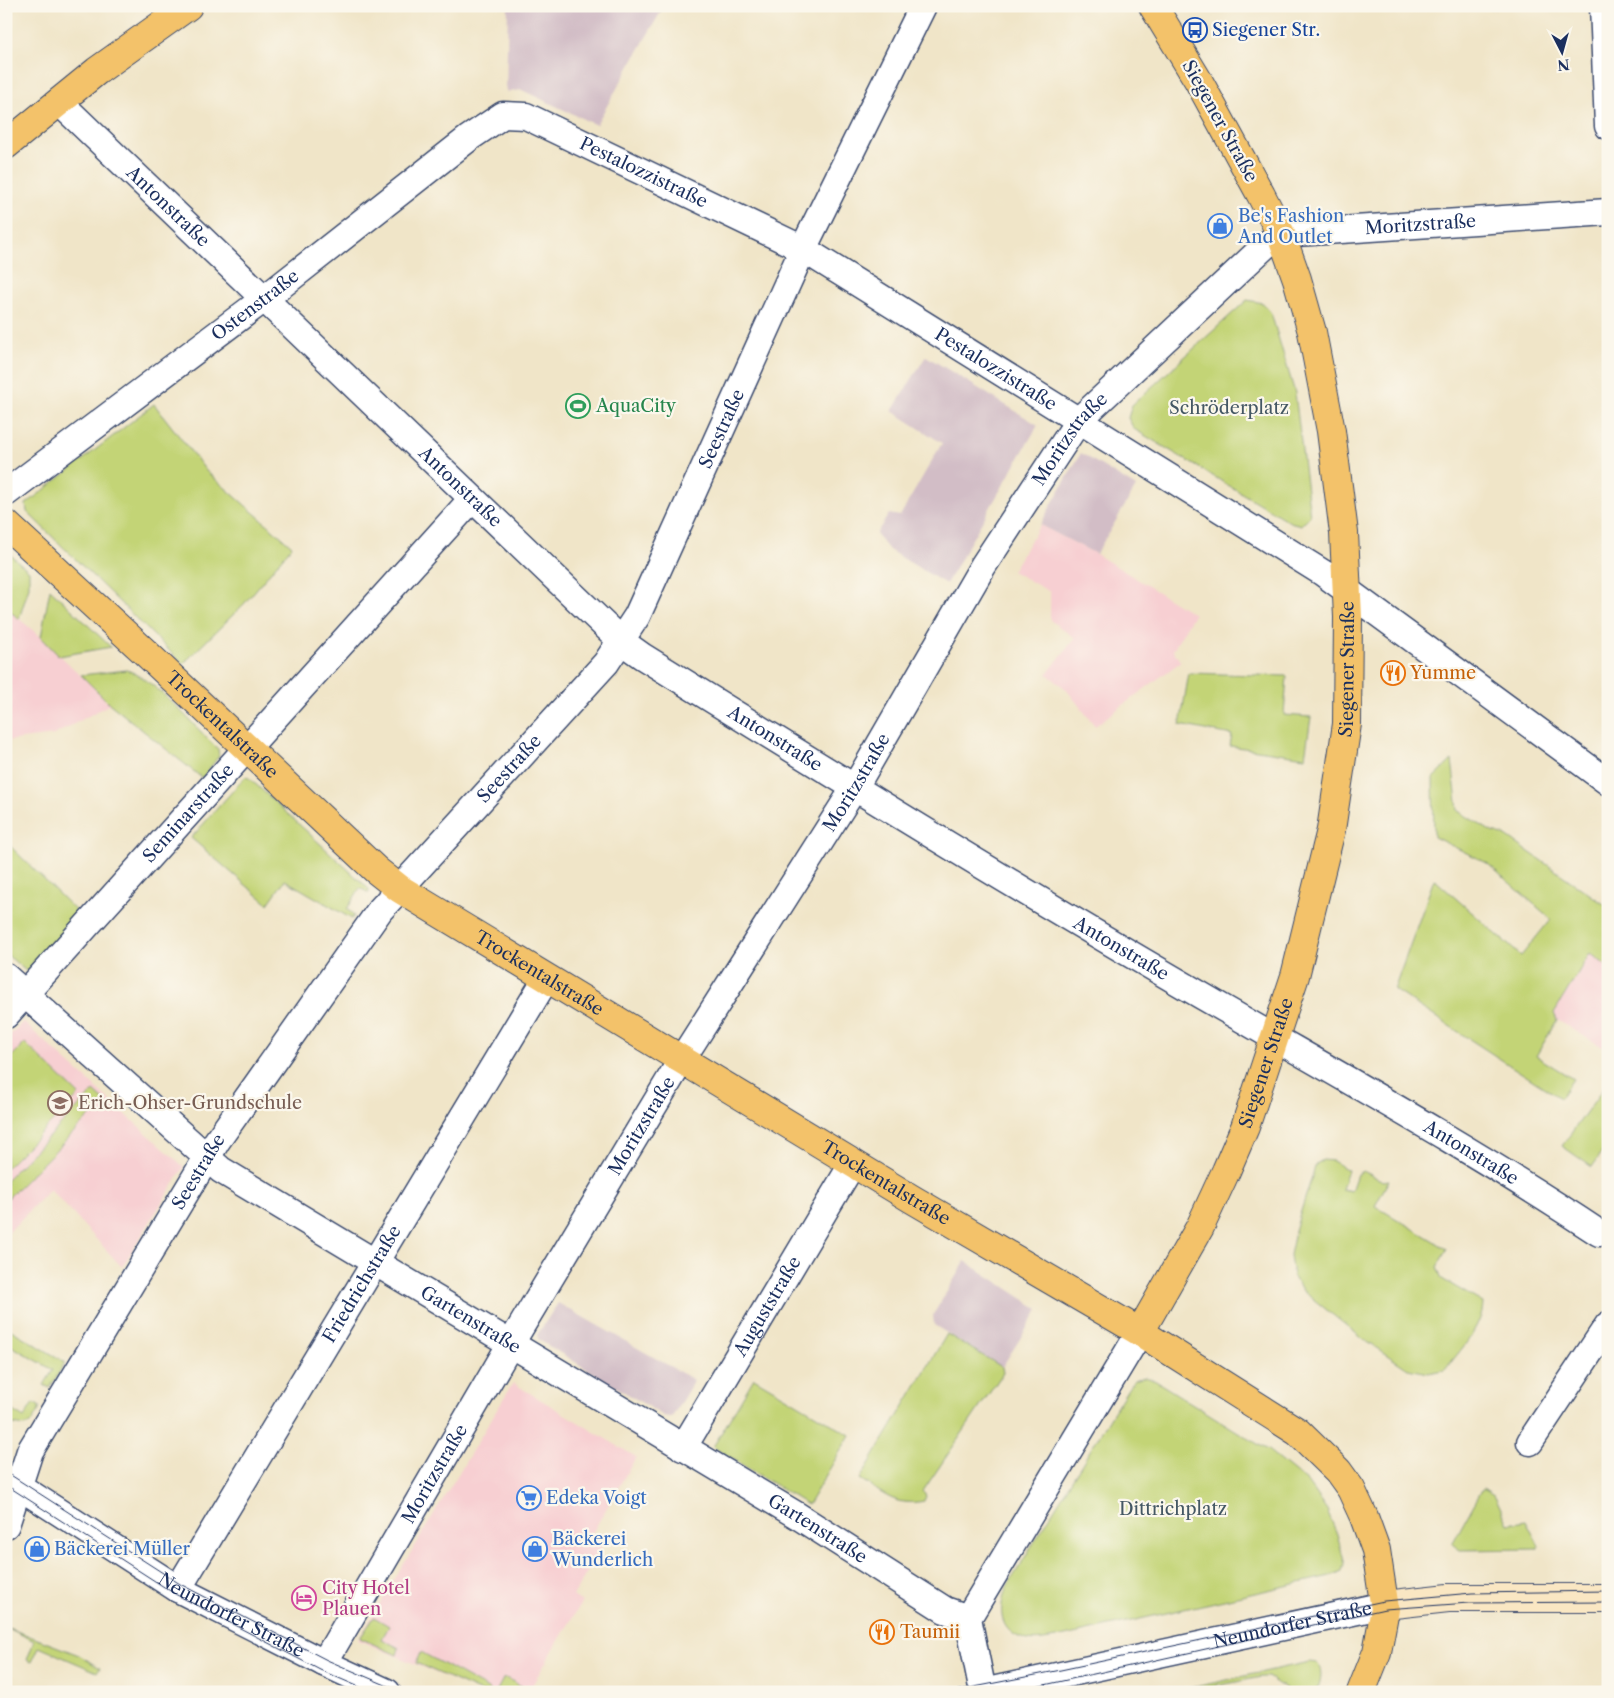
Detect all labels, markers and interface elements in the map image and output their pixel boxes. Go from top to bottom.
bus stop icon: Siegener Str. [1182,17,1208,43]
place label: Siegener Str. [1212,19,1320,41]
north arrow [1536,28,1586,78]
text: N [1556,55,1570,75]
street label: Siegener Straße [1177,56,1263,186]
street label: Pestalozzistraße [576,132,711,213]
street label: Antonstraße [121,161,214,252]
place label: Be's Fashion And Outlet [1237,205,1344,248]
street label: Moritzstraße [1364,210,1477,239]
shop icon: Be's Fashion And Outlet [1207,213,1233,239]
street label: Ostenstraße [207,265,303,346]
street label: Pestalozzistraße [931,323,1061,415]
street label: Seestraße [694,386,749,472]
street label: Moritzstraße [1028,388,1112,490]
sports icon: AquaCity [565,393,591,419]
place label: AquaCity [595,395,677,417]
park label: Schröderplatz [1169,397,1289,419]
street label: Antonstraße [413,441,507,532]
street label: Siegener Straße [1334,601,1359,739]
restaurant icon: Yumme [1380,660,1406,686]
place label: Yumme [1409,662,1476,684]
street label: Trockentalstraße [161,667,283,783]
street label: Antonstraße [723,700,826,776]
street label: Moritzstraße [818,729,895,836]
street label: Seestraße [473,730,546,807]
street label: Seminarstraße [138,759,238,867]
street label: Antonstraße [1069,911,1173,985]
street label: Trockentalstraße [471,926,608,1021]
street label: Siegener Straße [1234,995,1298,1131]
street label: Moritzstraße [604,1073,680,1179]
school or university icon: Erich-Ohser-Grundschule [47,1090,73,1116]
place label: Erich-Ohser-Grundschule [78,1092,302,1114]
street label: Antonstraße [1419,1115,1523,1190]
street label: Seestraße [167,1129,230,1214]
street label: Trockentalstraße [817,1136,954,1230]
street label: Friedrichstraße [318,1221,406,1347]
street label: Auguststraße [729,1252,806,1361]
street label: Gartenstraße [417,1281,525,1358]
street label: Moritzstraße [397,1420,472,1528]
supermarket icon: Edeka Voigt [516,1485,542,1511]
place label: Edeka Voigt [546,1487,647,1509]
street label: Gartenstraße [764,1489,871,1568]
park label: Dittrichplatz [1119,1498,1227,1520]
place label: Bäckerei Wunderlich [551,1528,653,1571]
shop icon: Bäckerei Müller [24,1536,50,1562]
shop icon: Bäckerei Wunderlich [522,1536,548,1562]
place label: Bäckerei Müller [54,1538,190,1560]
street label: Neundorfer Straße [154,1568,308,1662]
place label: City Hotel Plauen [322,1577,410,1620]
hotel icon: City Hotel Plauen [291,1585,317,1611]
street label: Neundorfer Straße [1211,1597,1374,1653]
restaurant icon: Taumii [869,1619,895,1645]
place label: Taumii [900,1621,961,1643]

